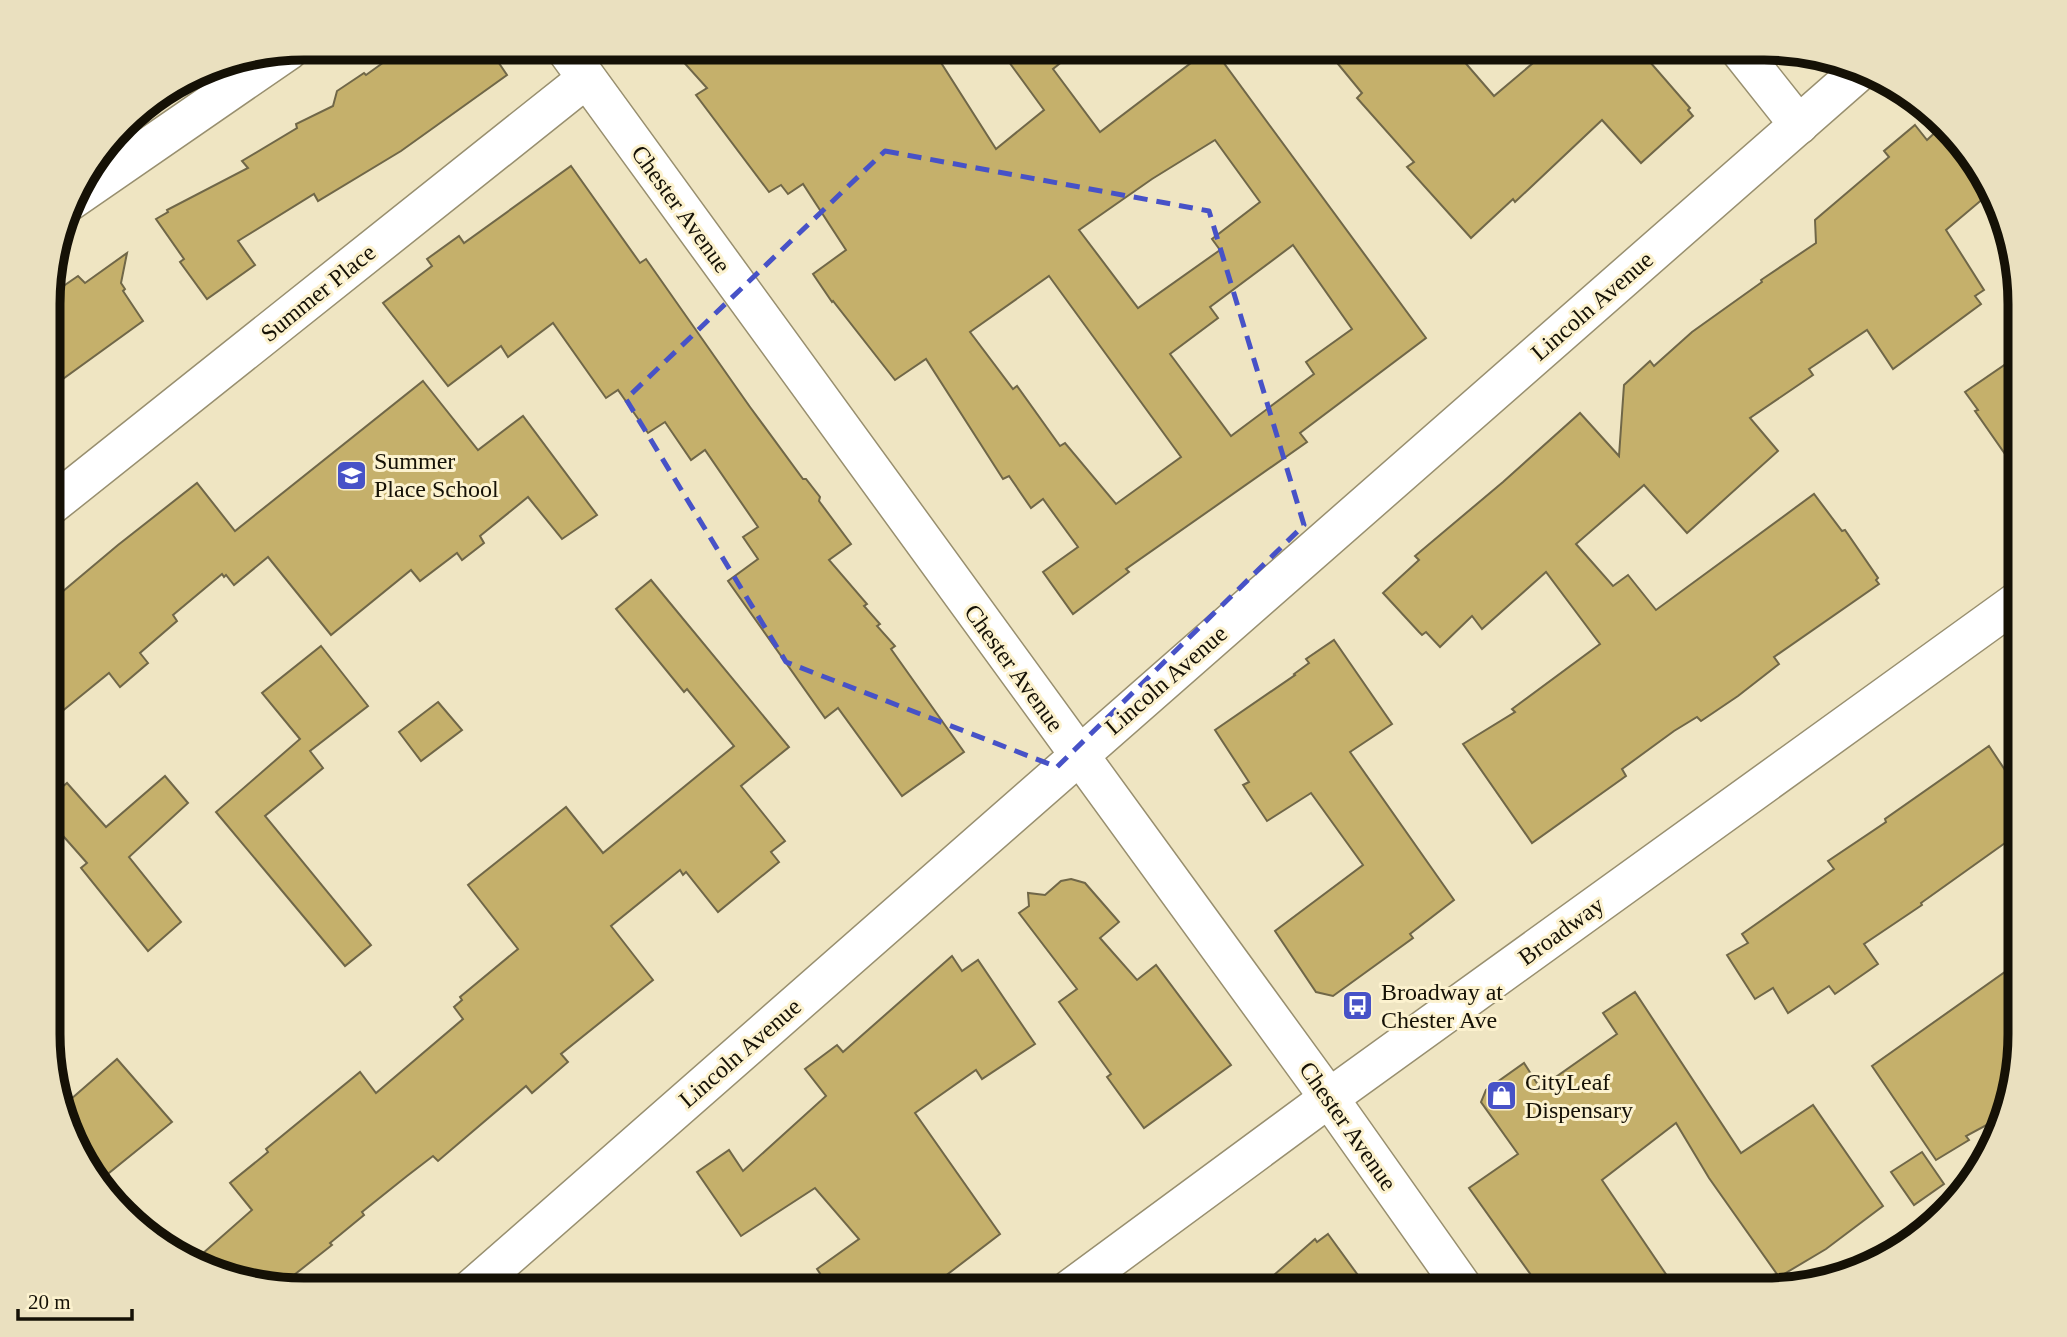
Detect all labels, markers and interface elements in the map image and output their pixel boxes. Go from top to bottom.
street label: Chester Avenue [626,140,736,278]
street label: Summer Place [256,239,380,347]
street label: Lincoln Avenue [1526,246,1658,366]
place label: Summer Place School [374,448,499,502]
school or university icon: Summer Place School [334,458,368,492]
street label: Chester Avenue [959,599,1069,737]
street label: Lincoln Avenue [1100,620,1232,740]
street label: Broadway [1513,891,1609,971]
place label: Broadway at Chester Ave [1381,979,1503,1033]
bus stop icon: Broadway at Chester Ave [1341,989,1375,1023]
street label: Lincoln Avenue [674,993,806,1113]
street label: Chester Avenue [1294,1057,1402,1195]
place label: CityLeaf Dispensary [1525,1069,1633,1123]
shop icon: CityLeaf Dispensary [1485,1079,1519,1113]
scale bar [18,1278,131,1322]
text: 20 m [28,1290,71,1314]

